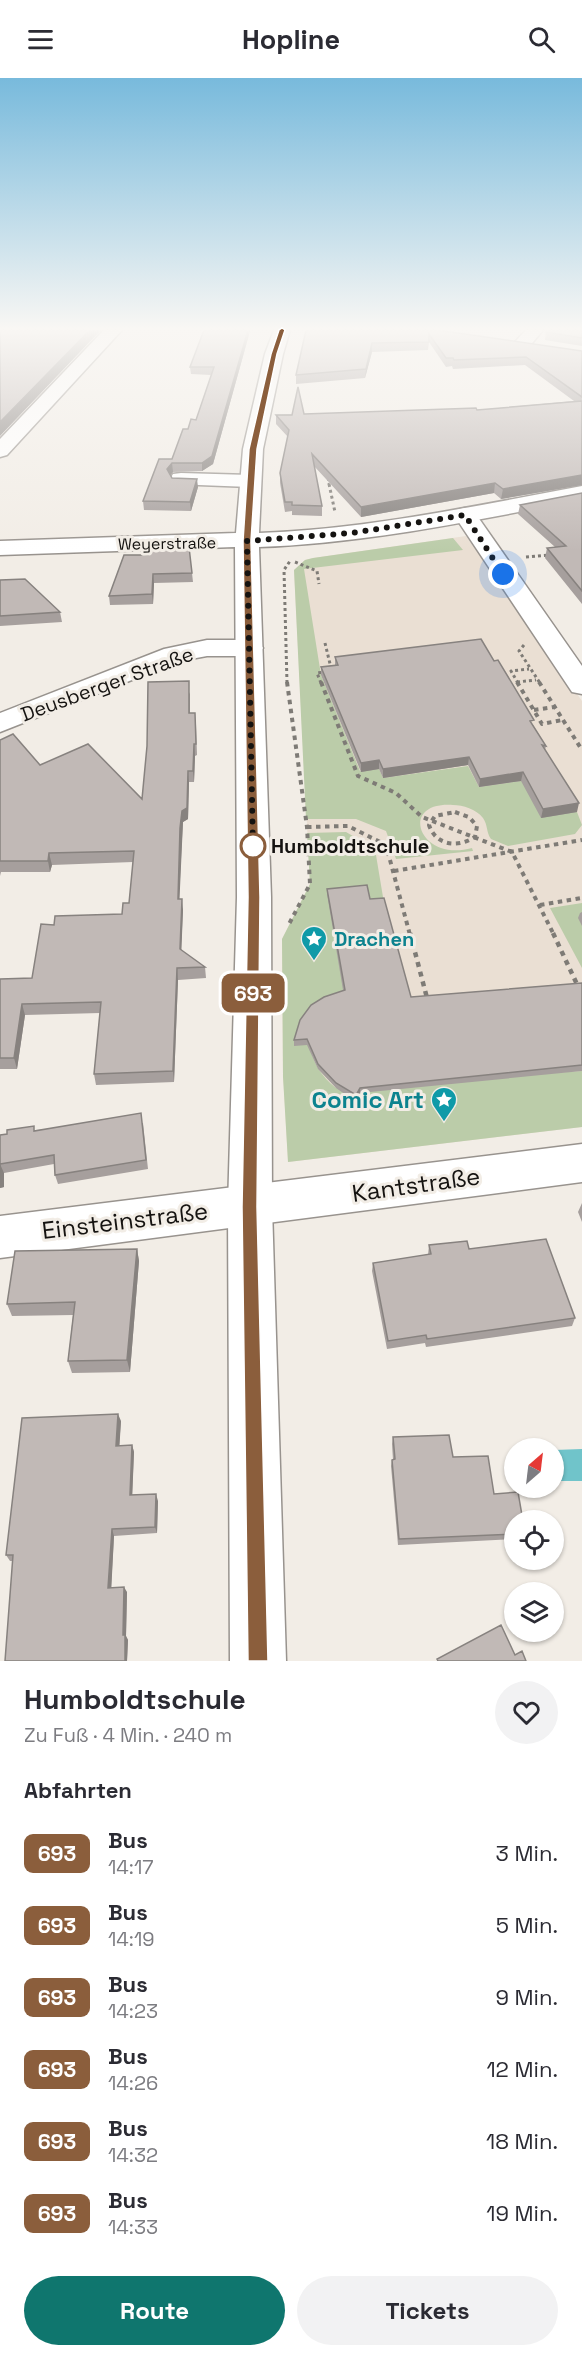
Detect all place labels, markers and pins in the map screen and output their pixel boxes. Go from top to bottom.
marker: Humboldtschule [240,833,266,859]
place label: Humboldtschule [271,833,429,859]
place icon: Drachen [299,924,329,962]
place label: Drachen [334,926,414,952]
place label: Comic Art [311,1084,424,1115]
place icon: Comic Art [429,1085,459,1123]

